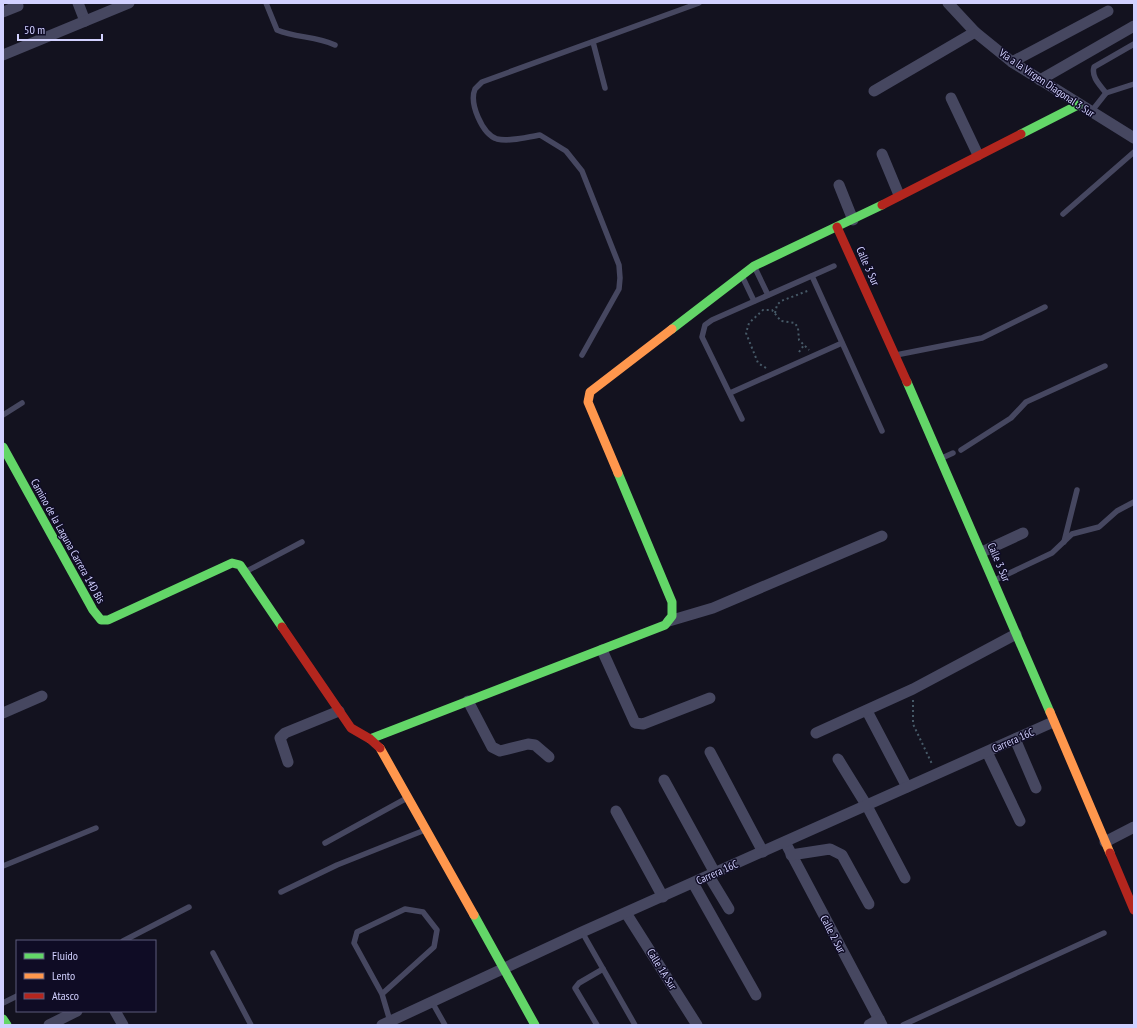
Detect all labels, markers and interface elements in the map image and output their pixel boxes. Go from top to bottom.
scale bar [18,16,102,42]
text: 50 m [24,22,45,37]
street label: Vía a la Virgen Diagonal 3 Sur [996,45,1098,120]
street label: Calle 3 Sur [853,244,883,288]
street label: Camino de la Laguna Carrera 14D Bis [28,476,108,606]
street label: Calle 3 Sur [985,540,1013,584]
street label: Carrera 16C [990,725,1036,755]
street label: Carrera 16C [694,857,740,887]
street label: Calle 2 Sur [817,913,849,955]
legend [16,940,156,1012]
street label: Calle 1A Sur [644,946,680,992]
text: Fluido [52,948,78,963]
text: Lento [52,968,75,983]
text: Atasco [52,988,79,1003]

